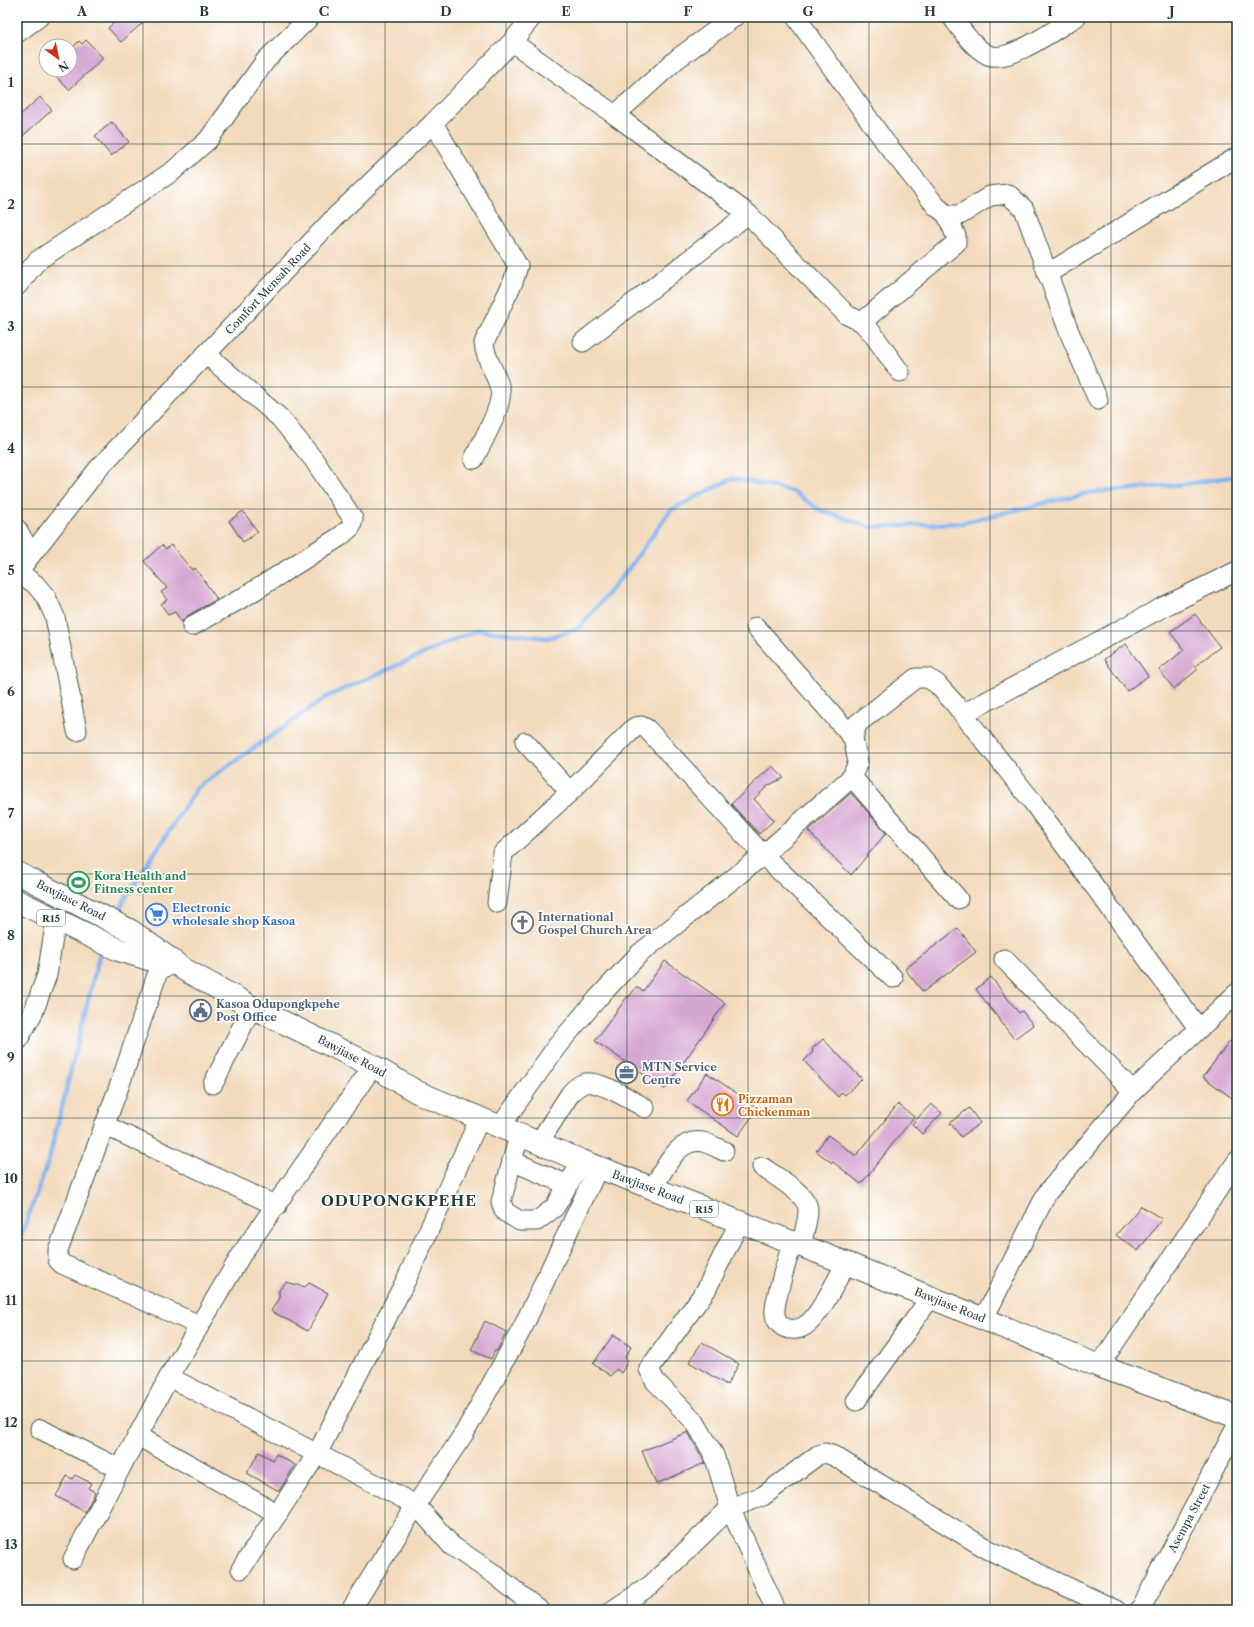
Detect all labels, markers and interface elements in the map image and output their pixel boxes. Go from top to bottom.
text: A [76,3,88,19]
text: B [199,3,209,19]
text: C [319,3,329,19]
text: D [440,3,452,19]
text: E [561,3,571,19]
text: F [684,3,693,19]
text: G [802,3,814,19]
text: H [924,3,936,19]
text: I [1047,3,1053,19]
text: J [1167,3,1175,19]
north arrow [38,38,78,78]
text: N [55,58,71,75]
text: 1 [8,74,14,90]
text: 2 [7,196,15,212]
street label: Comfort Mensah Road [222,241,314,337]
text: 3 [7,318,15,334]
text: 4 [7,440,15,456]
text: 5 [7,562,15,578]
text: 6 [7,683,15,699]
text: 7 [8,805,15,821]
sports icon: Kora Health and Fitness center [65,869,91,895]
place label: Kora Health and Fitness center [94,869,187,896]
street label: Bawjiase Road [34,877,108,924]
supermarket icon: Electronic wholesale shop Kasoa [144,901,170,927]
place label: Electronic wholesale shop Kasoa [171,901,296,928]
road number: R15 [37,910,65,926]
church icon: International Gospel Church Area [510,910,536,936]
place label: International Gospel Church Area [538,910,652,937]
text: 8 [7,927,15,943]
public building icon: Kasoa Odupongkpehe Post Office [188,997,214,1023]
place label: Kasoa Odupongkpehe Post Office [216,997,340,1024]
street label: Bawjiase Road [315,1032,389,1080]
text: 9 [7,1049,15,1065]
office icon: MTN Service Centre [613,1060,639,1086]
place label: MTN Service Centre [642,1060,717,1087]
restaurant icon: Pizzaman Chickenman [710,1092,736,1118]
place label: Pizzaman Chickenman [738,1092,811,1119]
street label: Bawjiase Road [610,1167,686,1207]
text: 10 [4,1170,18,1186]
district label: ODUPONGKPEHE [321,1191,477,1210]
road number: R15 [690,1201,718,1217]
street label: Bawjiase Road [912,1284,988,1326]
text: 11 [5,1292,17,1308]
text: 12 [4,1414,18,1430]
street label: Asempa Street [1165,1481,1213,1556]
text: 13 [4,1536,18,1552]

